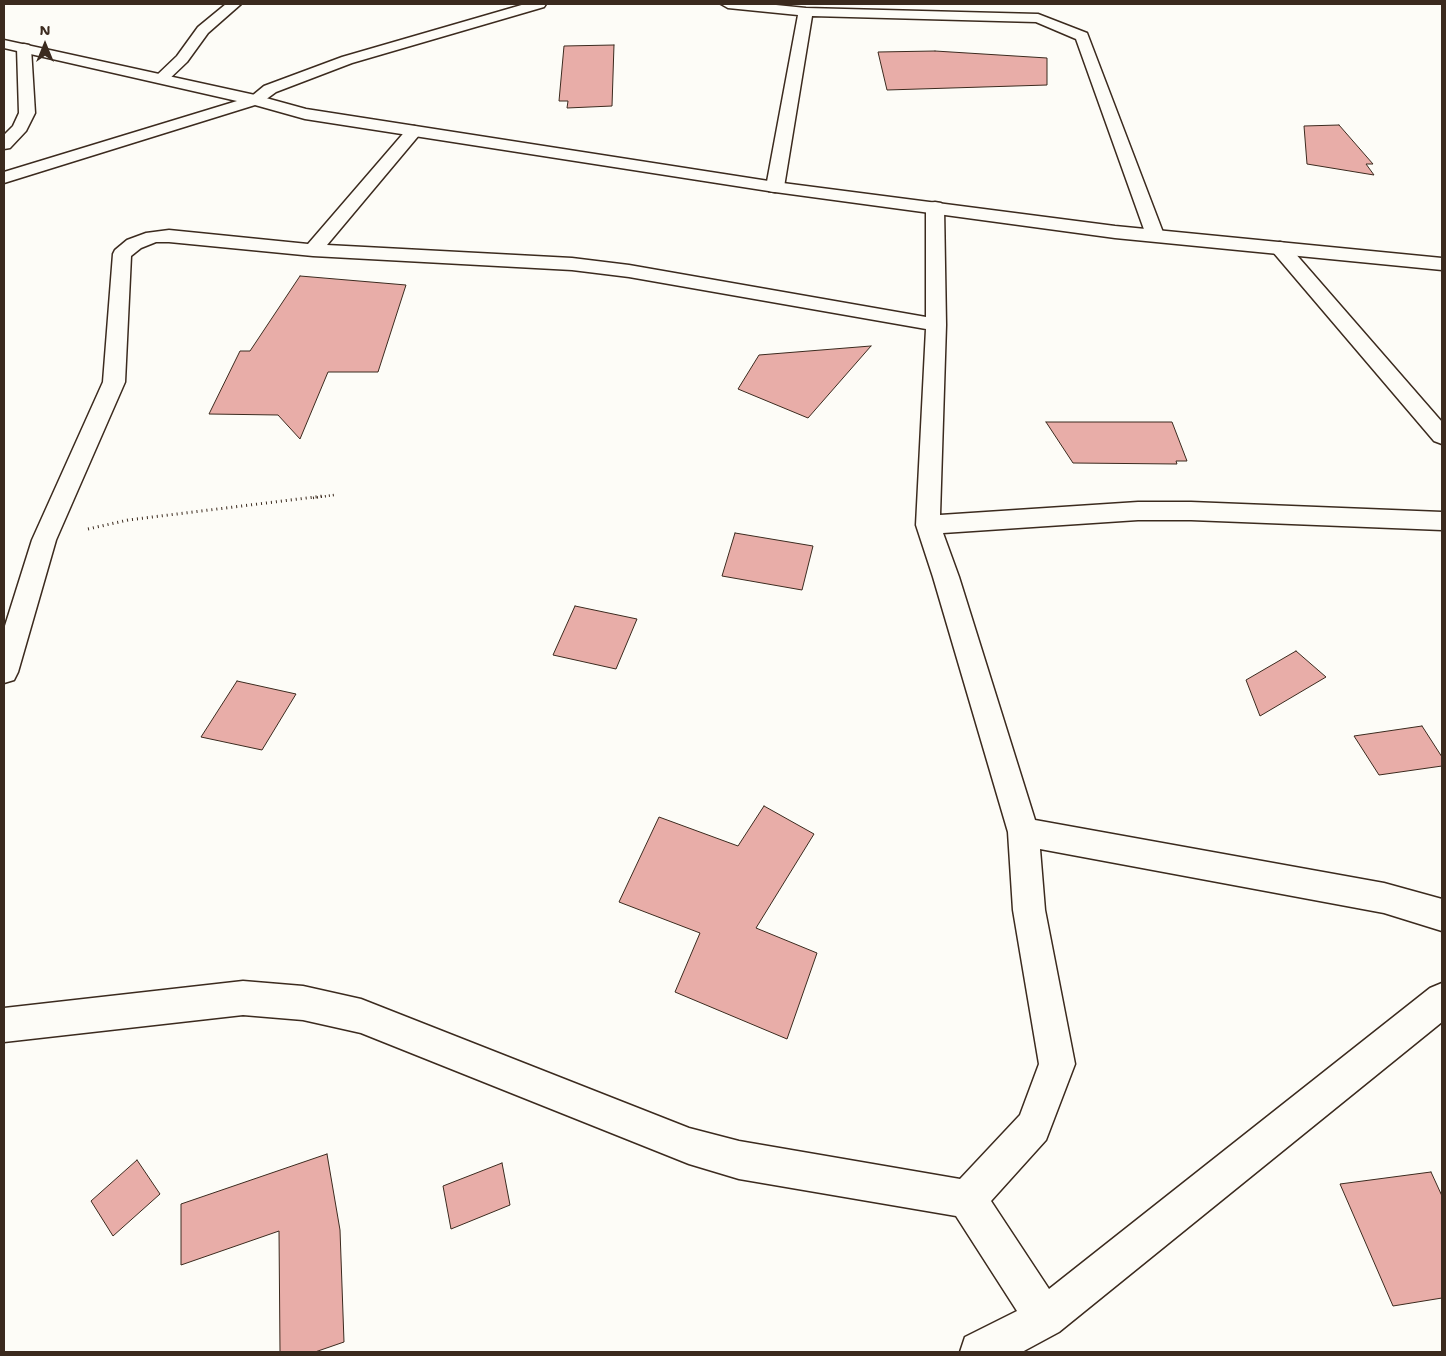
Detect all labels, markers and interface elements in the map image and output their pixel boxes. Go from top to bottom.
north arrow [20,20,70,70]
text: N [39,21,51,39]

